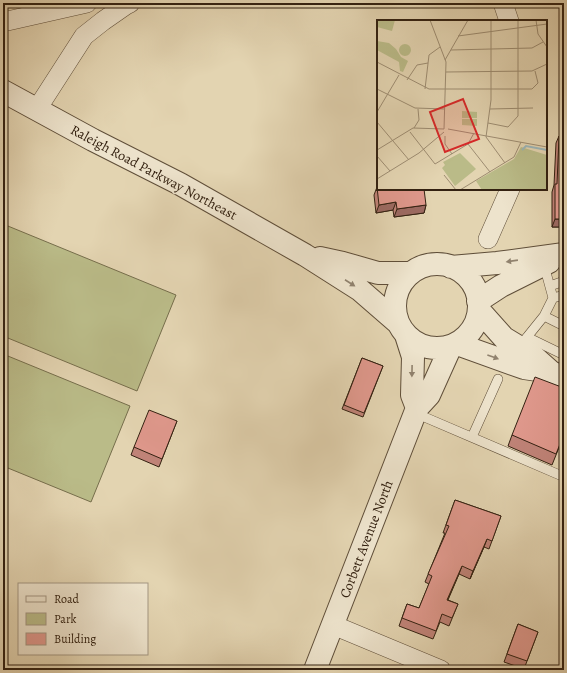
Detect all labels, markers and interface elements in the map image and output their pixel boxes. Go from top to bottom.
inset map [377,20,547,190]
street label: Raleigh Road Parkway Northeast [67,120,241,225]
one-way arrow [505,258,518,264]
one-way arrow [344,280,356,287]
one-way arrow [488,354,500,360]
one-way arrow [409,365,415,378]
street label: Corbett Avenue North [335,477,398,601]
legend [18,583,148,655]
text: Road [54,591,80,607]
text: Park [54,611,77,627]
text: Building [54,631,96,647]

